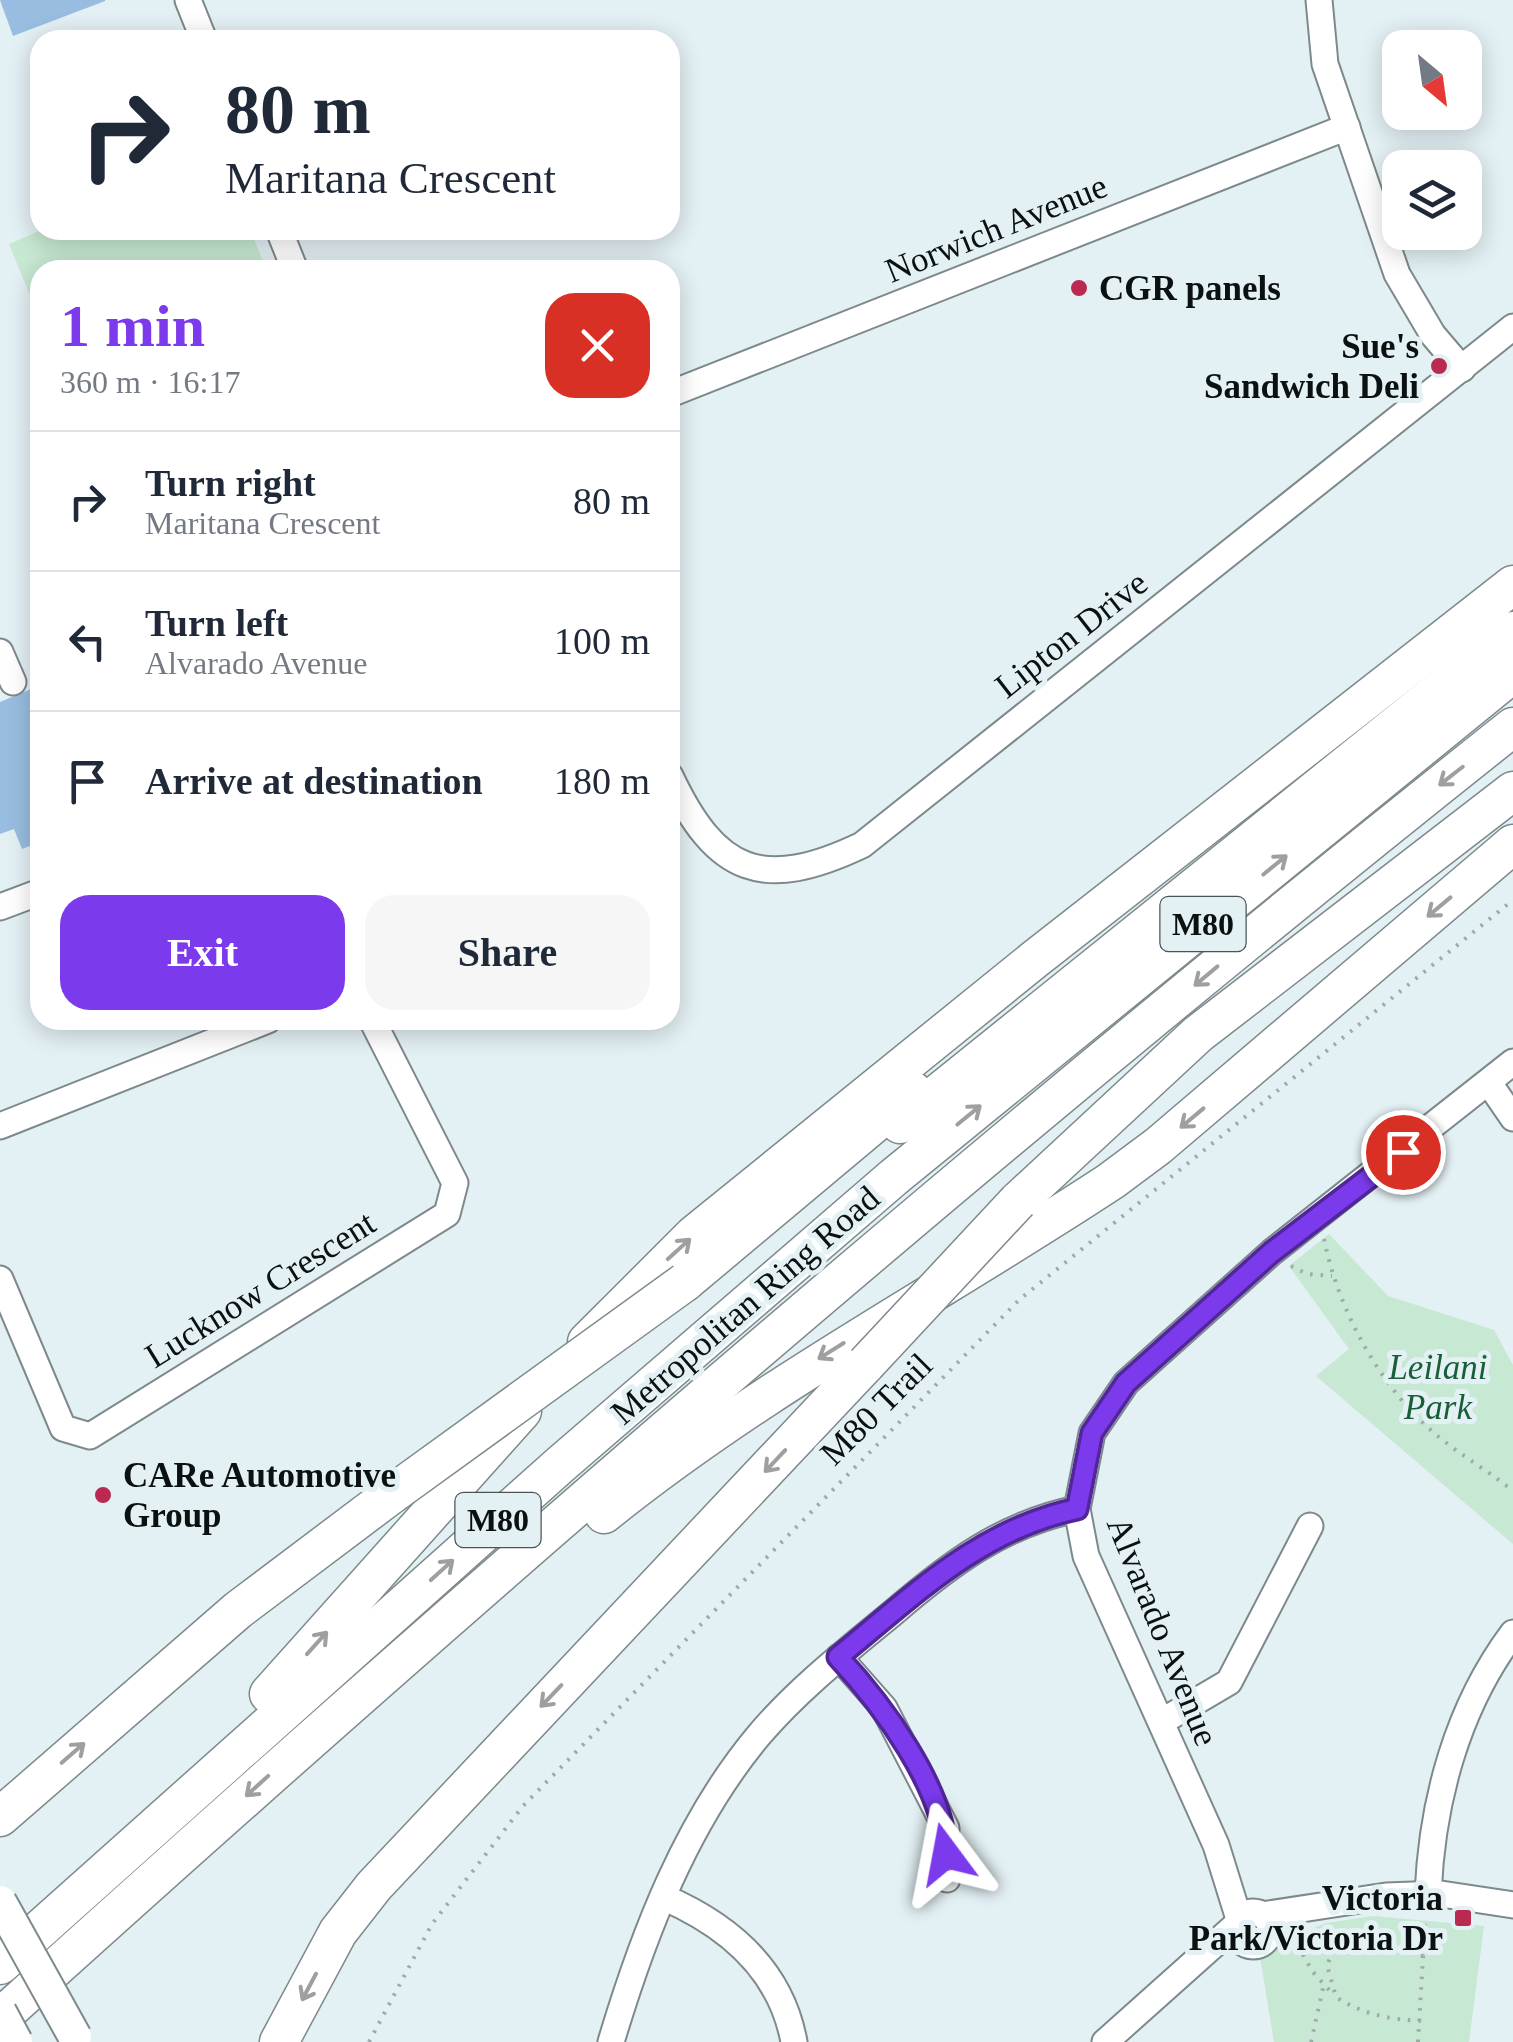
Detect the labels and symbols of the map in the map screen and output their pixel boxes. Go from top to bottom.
north arrow [1382,30,1482,130]
street label: Norwich Avenue [880,166,1113,291]
place label: CGR panels [1099,269,1281,308]
marker: CGR panels [1068,277,1090,299]
place label: Sue's Sandwich Deli [1204,327,1419,406]
marker: Sue's Sandwich Deli [1428,355,1450,377]
street label: Lipton Drive [988,563,1155,706]
one-way arrow [1439,765,1465,787]
one-way arrow [1261,854,1287,876]
one-way arrow [1426,896,1452,918]
road number: M80 [1160,897,1246,951]
one-way arrow [1194,965,1220,987]
one-way arrow [955,1104,981,1126]
one-way arrow [1179,1107,1205,1129]
pin [1361,1110,1446,1195]
street label: Metropolitan Ring Road [603,1178,888,1432]
street label: Lucknow Crescent [138,1203,383,1376]
one-way arrow [666,1238,691,1261]
one-way arrow [817,1341,846,1362]
street label: M80 Trail [813,1346,940,1473]
park label: Leilani Park [1387,1348,1488,1427]
one-way arrow [763,1449,787,1473]
place label: CARe Automotive Group [123,1456,396,1535]
marker: CARe Automotive Group [92,1484,114,1506]
road number: M80 [456,1493,540,1547]
street label: Alvarado Avenue [1099,1511,1226,1751]
one-way arrow [429,1559,454,1582]
one-way arrow [305,1631,328,1656]
one-way arrow [539,1683,563,1708]
one-way arrow [60,1742,86,1764]
one-way arrow [245,1774,270,1797]
position arrow [894,1802,998,1906]
place label: Victoria Park/Victoria Dr [1189,1879,1443,1958]
marker: Victoria Park/Victoria Dr [1452,1907,1474,1929]
one-way arrow [299,1972,318,2002]

